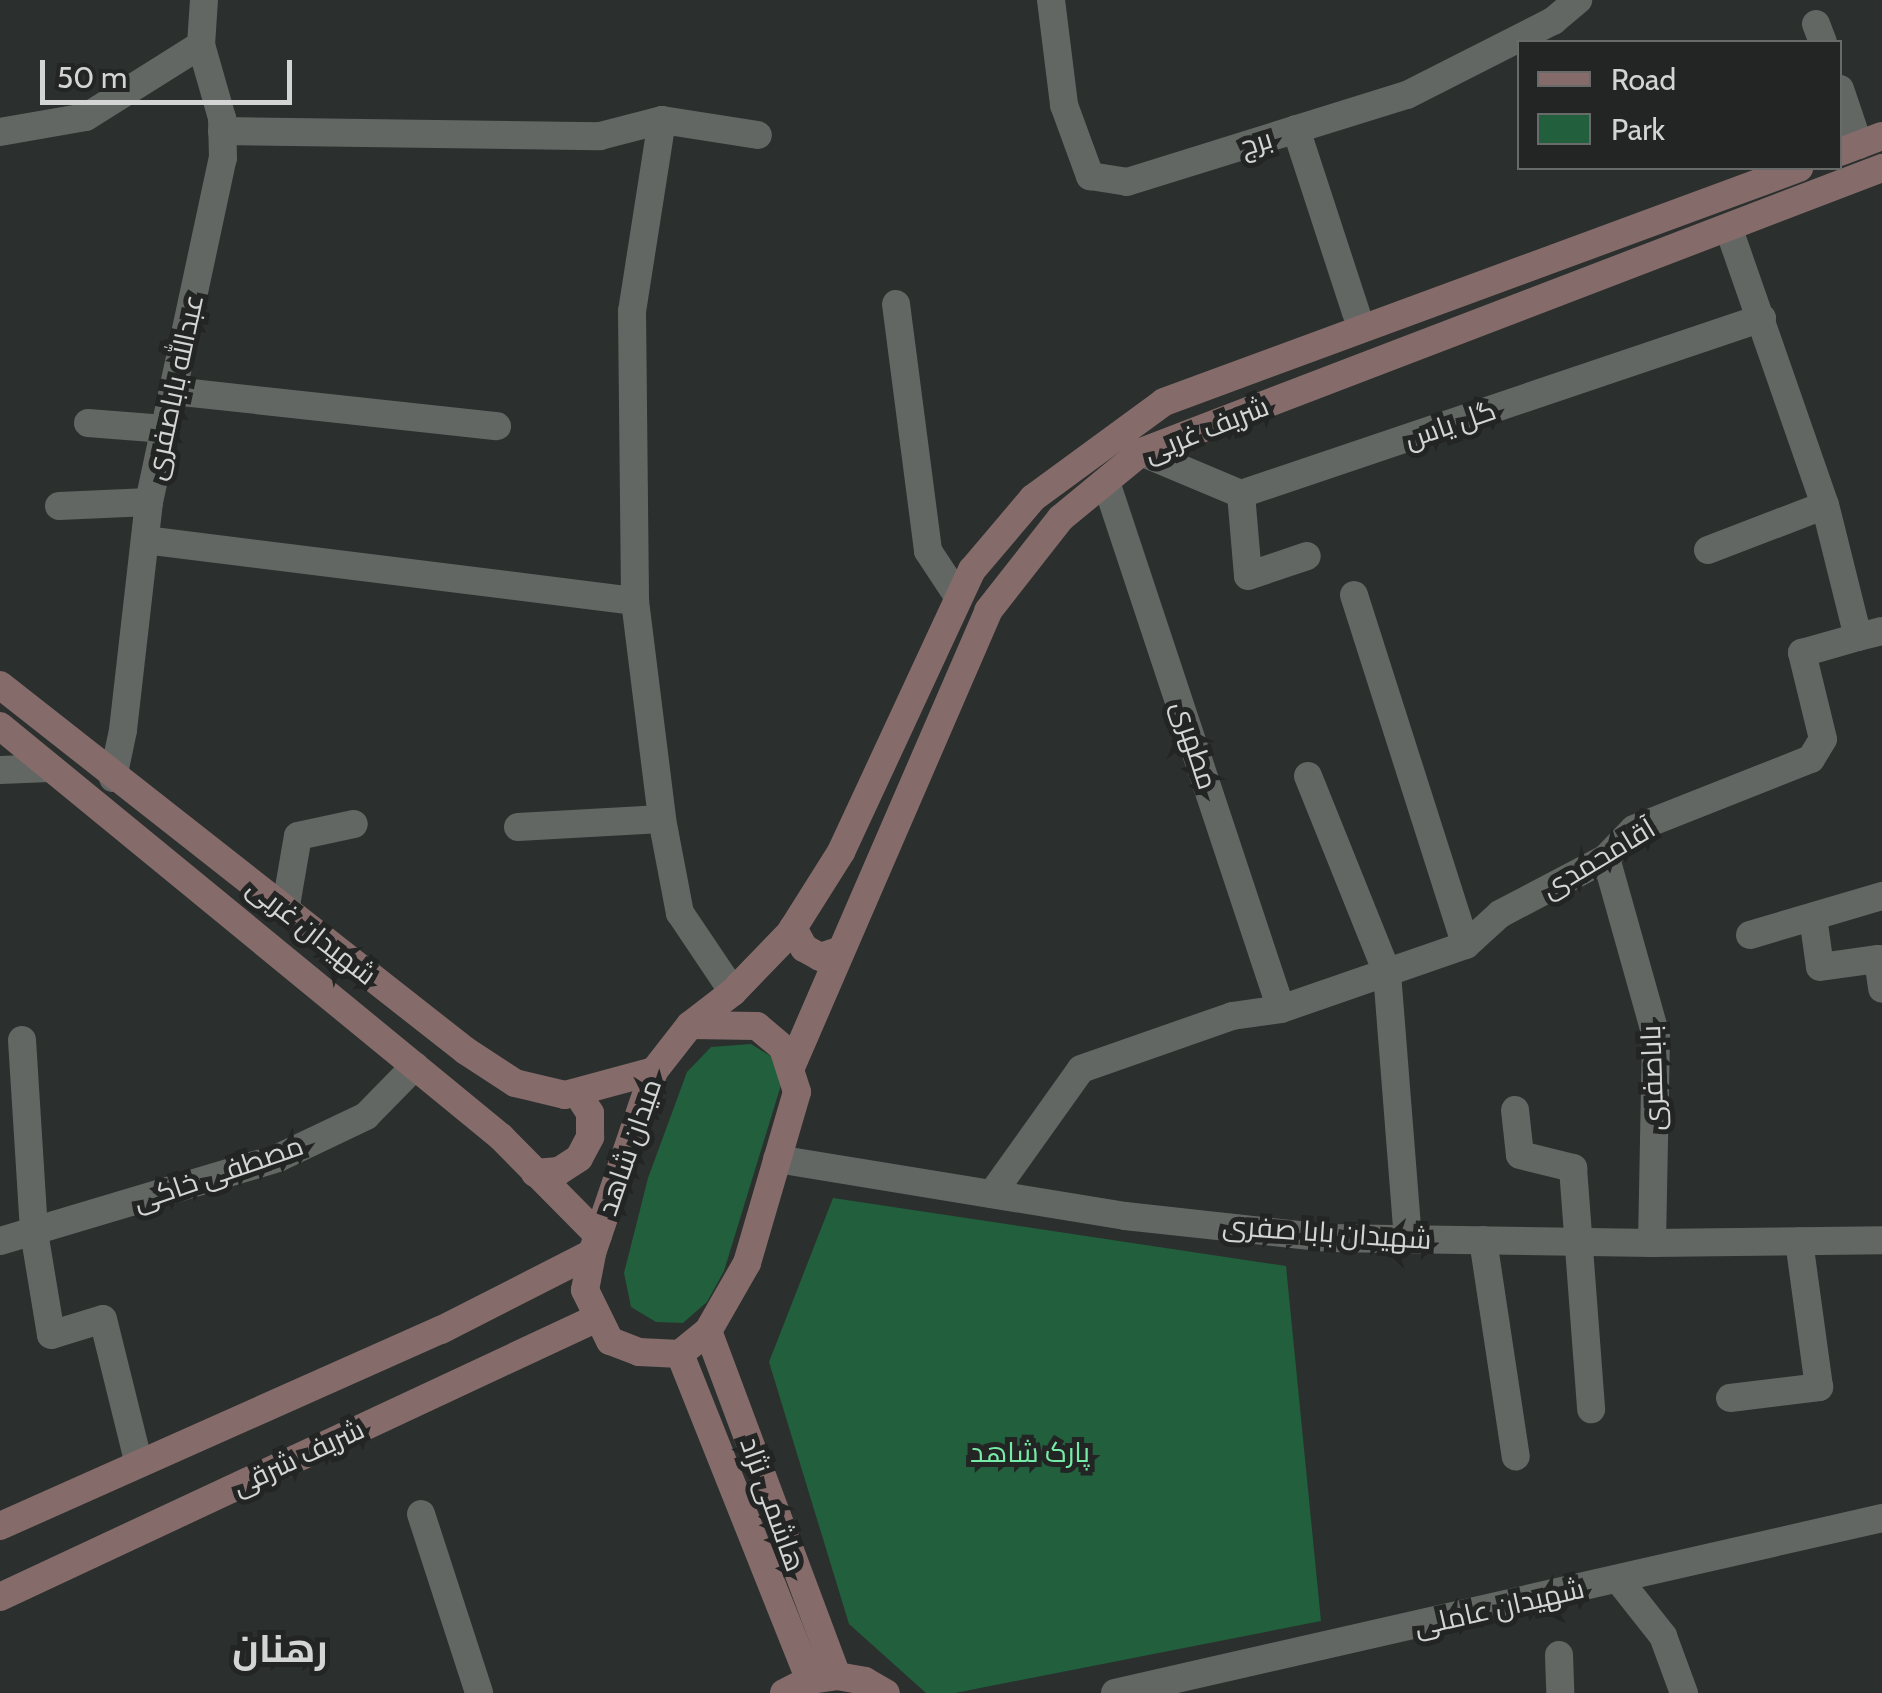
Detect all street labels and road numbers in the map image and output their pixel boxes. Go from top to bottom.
street label: برج [1236,121,1276,163]
street label: عبدالله باباصفری [138,291,210,483]
street label: شریف غربی [1139,389,1273,469]
street label: گل یاس [1400,393,1500,455]
street label: مطهری [1165,697,1225,793]
street label: آقامحمدی [1535,811,1661,905]
street label: شهیدان غربی [241,870,383,992]
street label: باباصفری [1633,1025,1671,1131]
street label: میدان شاهد [590,1074,668,1220]
street label: مصطفی خاکی [128,1128,308,1218]
street label: شهیدان بابا صفری [1221,1208,1433,1256]
street label: شریف شرقی [227,1412,369,1502]
street label: هاشمی نژاد [733,1432,813,1576]
street label: شهیدان عاملی [1411,1571,1587,1643]

